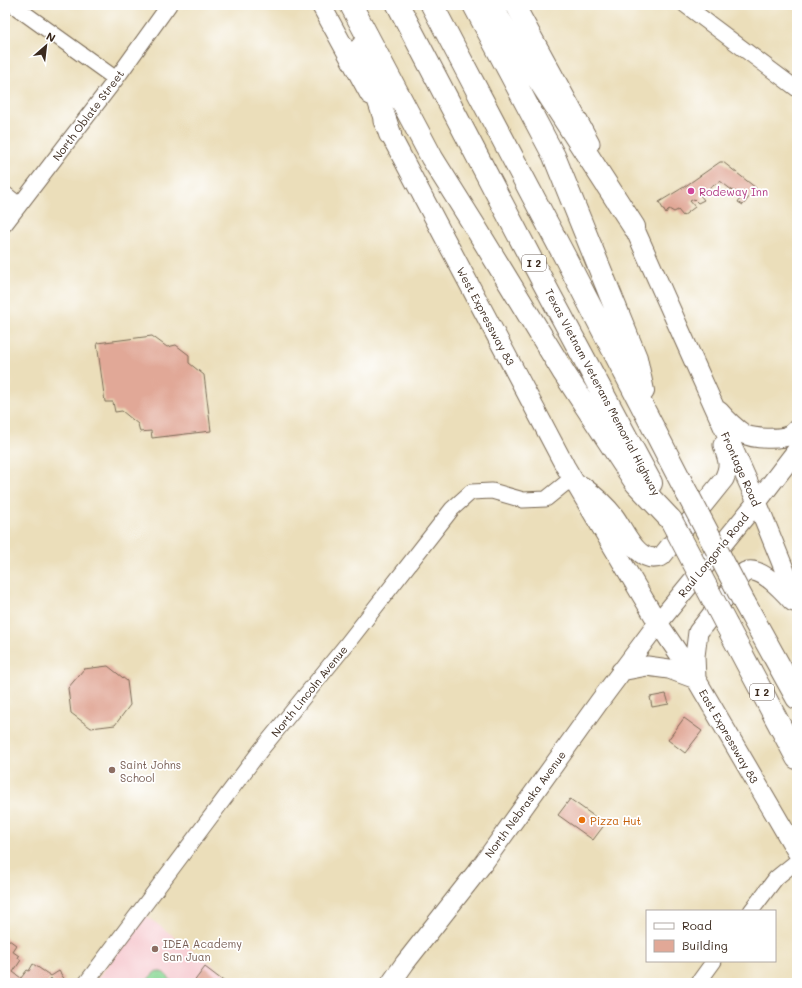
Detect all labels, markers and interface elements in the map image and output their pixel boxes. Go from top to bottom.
north arrow [26,26,66,66]
text: N [44,28,58,45]
street label: North Oblate Street [49,66,127,164]
place label: Rodeway Inn [699,184,768,199]
marker: Rodeway Inn [686,186,696,196]
road number: I 2 [522,255,546,271]
street label: West Expressway 83 [454,264,519,368]
street label: Texas Vietnam Veterans Memorial Highway [542,286,664,498]
street label: Frontage Road [718,429,764,509]
street label: Raul Longoria Road [674,510,752,600]
street label: North Lincoln Avenue [267,642,351,740]
road number: I 2 [750,684,774,700]
street label: East Expressway 83 [696,686,762,786]
street label: North Nebraska Avenue [481,747,569,860]
place label: Saint Johns School [120,757,181,785]
marker: Saint Johns School [107,765,117,775]
place label: Pizza Hut [590,813,642,828]
marker: Pizza Hut [577,815,587,825]
legend [646,910,776,962]
text: Road [682,917,712,933]
place label: IDEA Academy San Juan [163,936,242,964]
text: Building [682,937,728,953]
marker: IDEA Academy San Juan [150,944,160,954]

